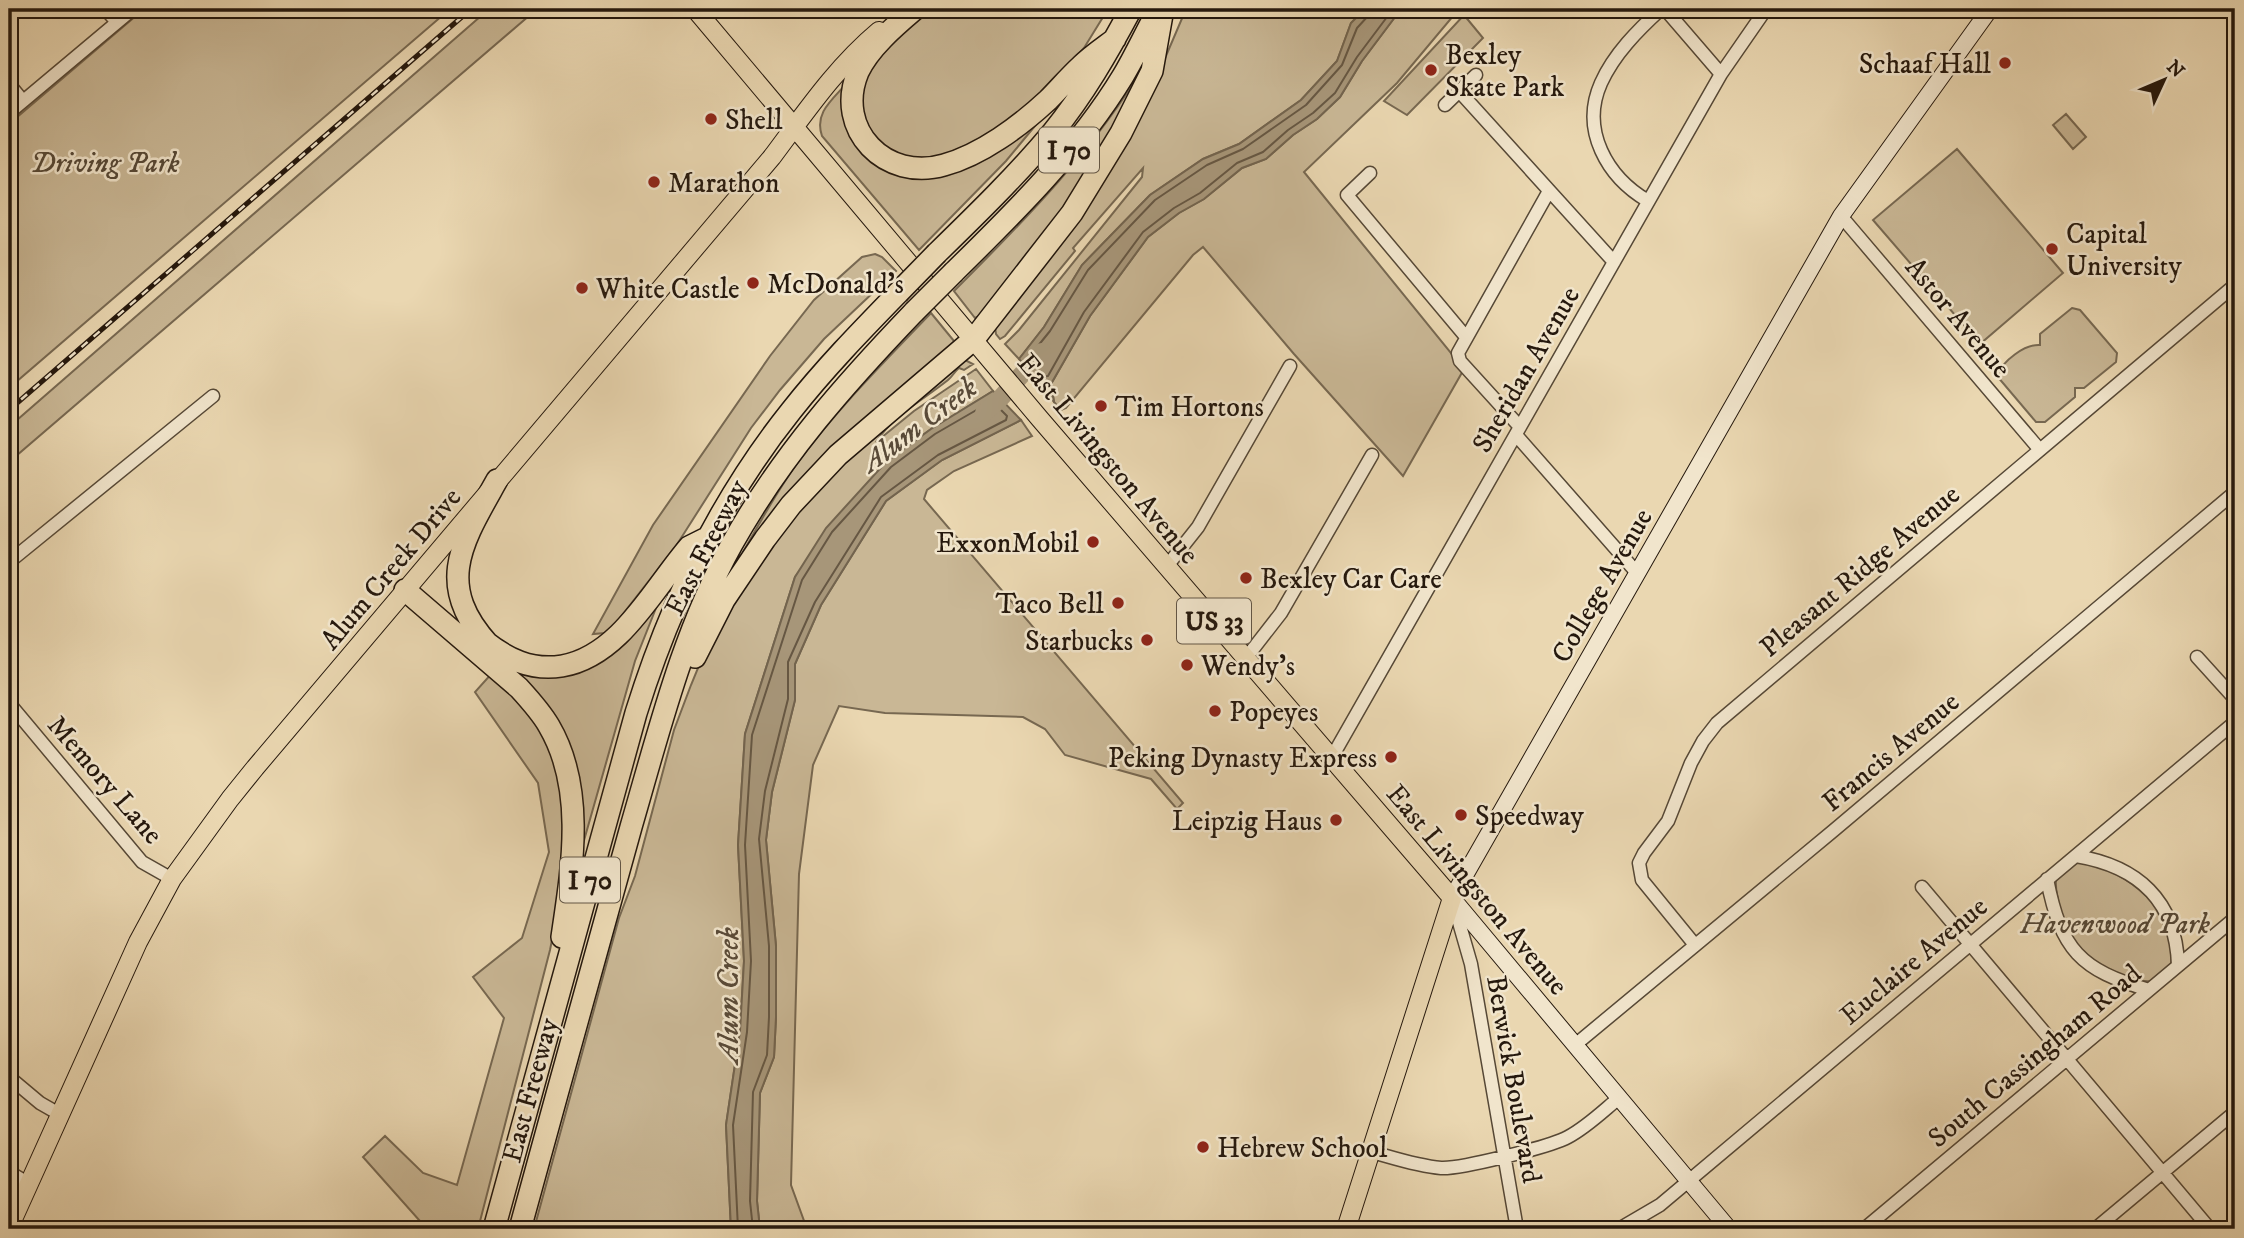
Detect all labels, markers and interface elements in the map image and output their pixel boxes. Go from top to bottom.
place label: Bexley Skate Park [1445,38,1564,105]
north arrow [2128,46,2198,116]
place label: Schaaf Hall [1859,47,1992,82]
marker: Schaaf Hall [1997,55,2013,71]
text: N [2161,56,2189,83]
marker: Bexley Skate Park [1423,62,1439,78]
place label: Shell [725,103,783,138]
marker: Shell [703,111,719,127]
road number: I 70 [1039,127,1099,172]
park label: Driving Park [31,146,180,181]
place label: Marathon [668,166,780,201]
marker: Marathon [646,174,662,190]
place label: Capital University [2066,217,2183,284]
marker: Capital University [2044,241,2060,257]
street label: Astor Avenue [1897,250,2018,385]
place label: McDonald's [767,267,904,302]
place label: White Castle [595,272,740,307]
marker: McDonald's [745,275,761,291]
marker: White Castle [574,280,590,296]
street label: Sheridan Avenue [1465,281,1588,459]
street label: East Livingston Avenue [1009,346,1206,572]
water label: Alum Creek [852,369,986,483]
place label: Tim Hortons [1115,390,1264,425]
marker: Tim Hortons [1093,398,1109,414]
street label: East Freeway [657,473,756,622]
street label: Pleasant Ridge Avenue [1753,477,1967,665]
street label: Alum Creek Drive [313,481,469,657]
street label: College Avenue [1544,502,1661,669]
place label: ExxonMobil [936,526,1080,561]
marker: ExxonMobil [1085,534,1101,550]
place label: Bexley Car Care [1260,562,1442,597]
marker: Bexley Car Care [1238,570,1254,586]
place label: Taco Bell [996,587,1105,622]
marker: Taco Bell [1110,595,1126,611]
road number: US 33 [1177,598,1251,643]
place label: Starbucks [1025,624,1133,659]
marker: Starbucks [1139,632,1155,648]
place label: Wendy's [1200,649,1295,684]
marker: Wendy's [1179,657,1195,673]
street label: Francis Avenue [1815,685,1967,820]
place label: Popeyes [1229,695,1318,730]
marker: Popeyes [1207,703,1223,719]
street label: Memory Lane [39,708,170,852]
place label: Peking Dynasty Express [1108,741,1377,776]
marker: Peking Dynasty Express [1383,749,1399,765]
street label: East Livingston Avenue [1378,777,1575,1003]
place label: Speedway [1475,799,1584,834]
place label: Leipzig Haus [1172,804,1322,839]
marker: Speedway [1453,807,1469,823]
marker: Leipzig Haus [1328,812,1344,828]
road number: I 70 [560,858,620,902]
street label: Euclaire Avenue [1833,889,1995,1033]
park label: Havenwood Park [2019,907,2210,942]
water label: Alum Creek [711,927,748,1066]
street label: South Cassingham Road [1921,957,2149,1156]
street label: Berwick Boulevard [1478,973,1549,1186]
street label: East Freeway [494,1014,567,1167]
place label: Hebrew School [1217,1131,1388,1166]
marker: Hebrew School [1195,1139,1211,1155]

